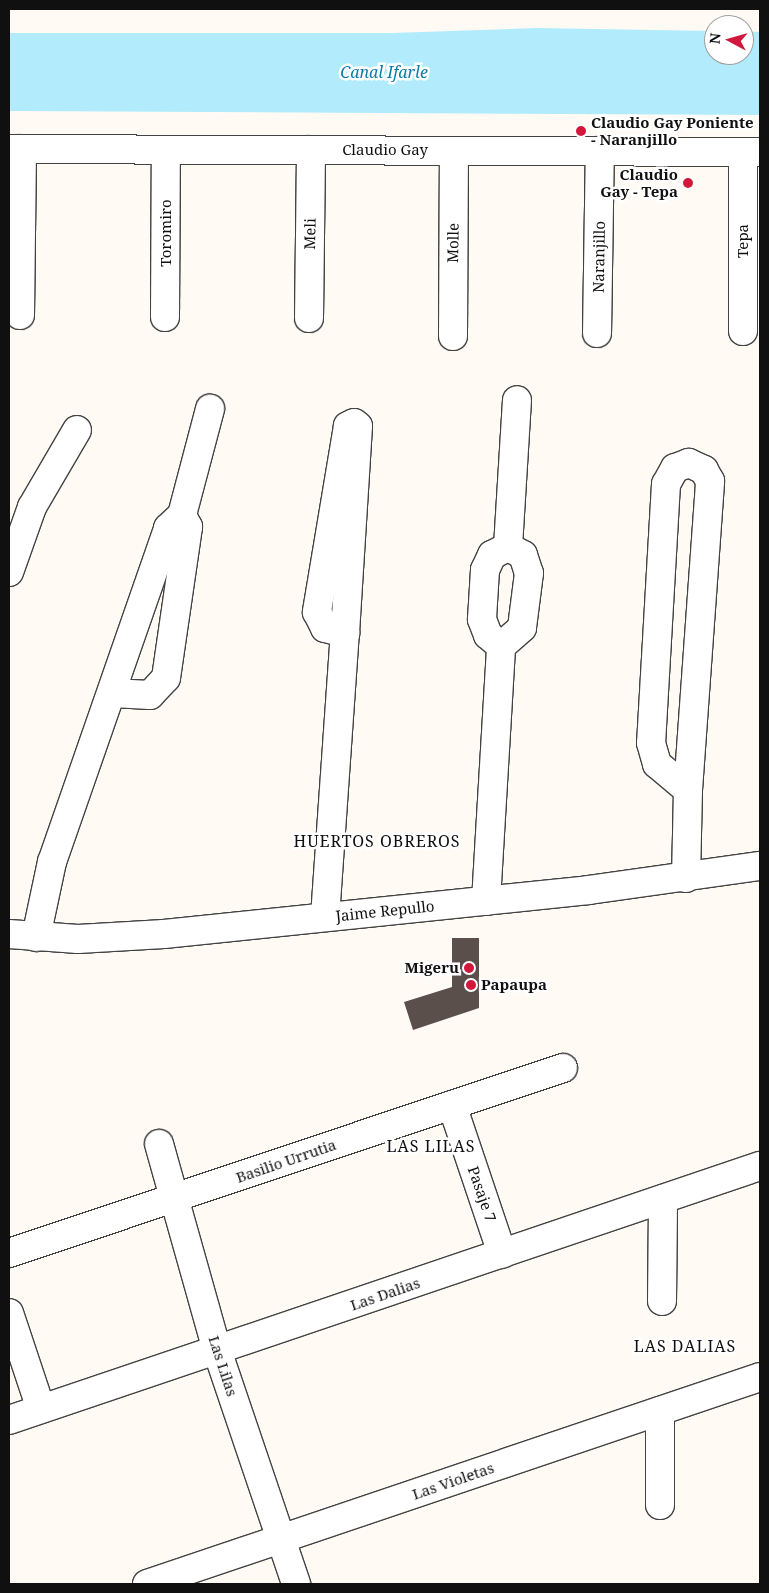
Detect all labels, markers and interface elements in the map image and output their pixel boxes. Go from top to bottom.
north arrow [704,15,754,65]
text: N [705,32,725,45]
water label: Canal Ifarle [340,62,428,82]
place label: Claudio Gay Poniente - Naranjillo [591,113,754,148]
marker: Claudio Gay Poniente - Naranjillo [575,125,587,137]
street label: Claudio Gay [342,141,428,159]
place label: Claudio Gay - Tepa [600,165,678,200]
marker: Claudio Gay - Tepa [682,177,694,189]
street label: Toromiro [157,199,175,267]
street label: Meli [301,218,319,250]
street label: Naranjillo [589,221,609,293]
street label: Molle [444,223,462,263]
street label: Tepa [734,224,752,258]
district label: HUERTOS OBREROS [292,831,462,851]
street label: Jaime Repullo [335,897,435,925]
place label: Migeru [405,959,459,977]
marker: Migeru [463,962,475,974]
place label: Papaupa [481,976,547,994]
marker: Papaupa [465,979,477,991]
street label: Basilio Urrutia [234,1135,338,1187]
district label: LAS LILAS [385,1136,477,1156]
street label: Pasaje 7 [464,1164,500,1224]
street label: Las Dalias [348,1274,422,1314]
street label: Las Lilas [205,1334,241,1398]
district label: LAS DALIAS [632,1336,738,1356]
street label: Las Violetas [410,1459,496,1503]

